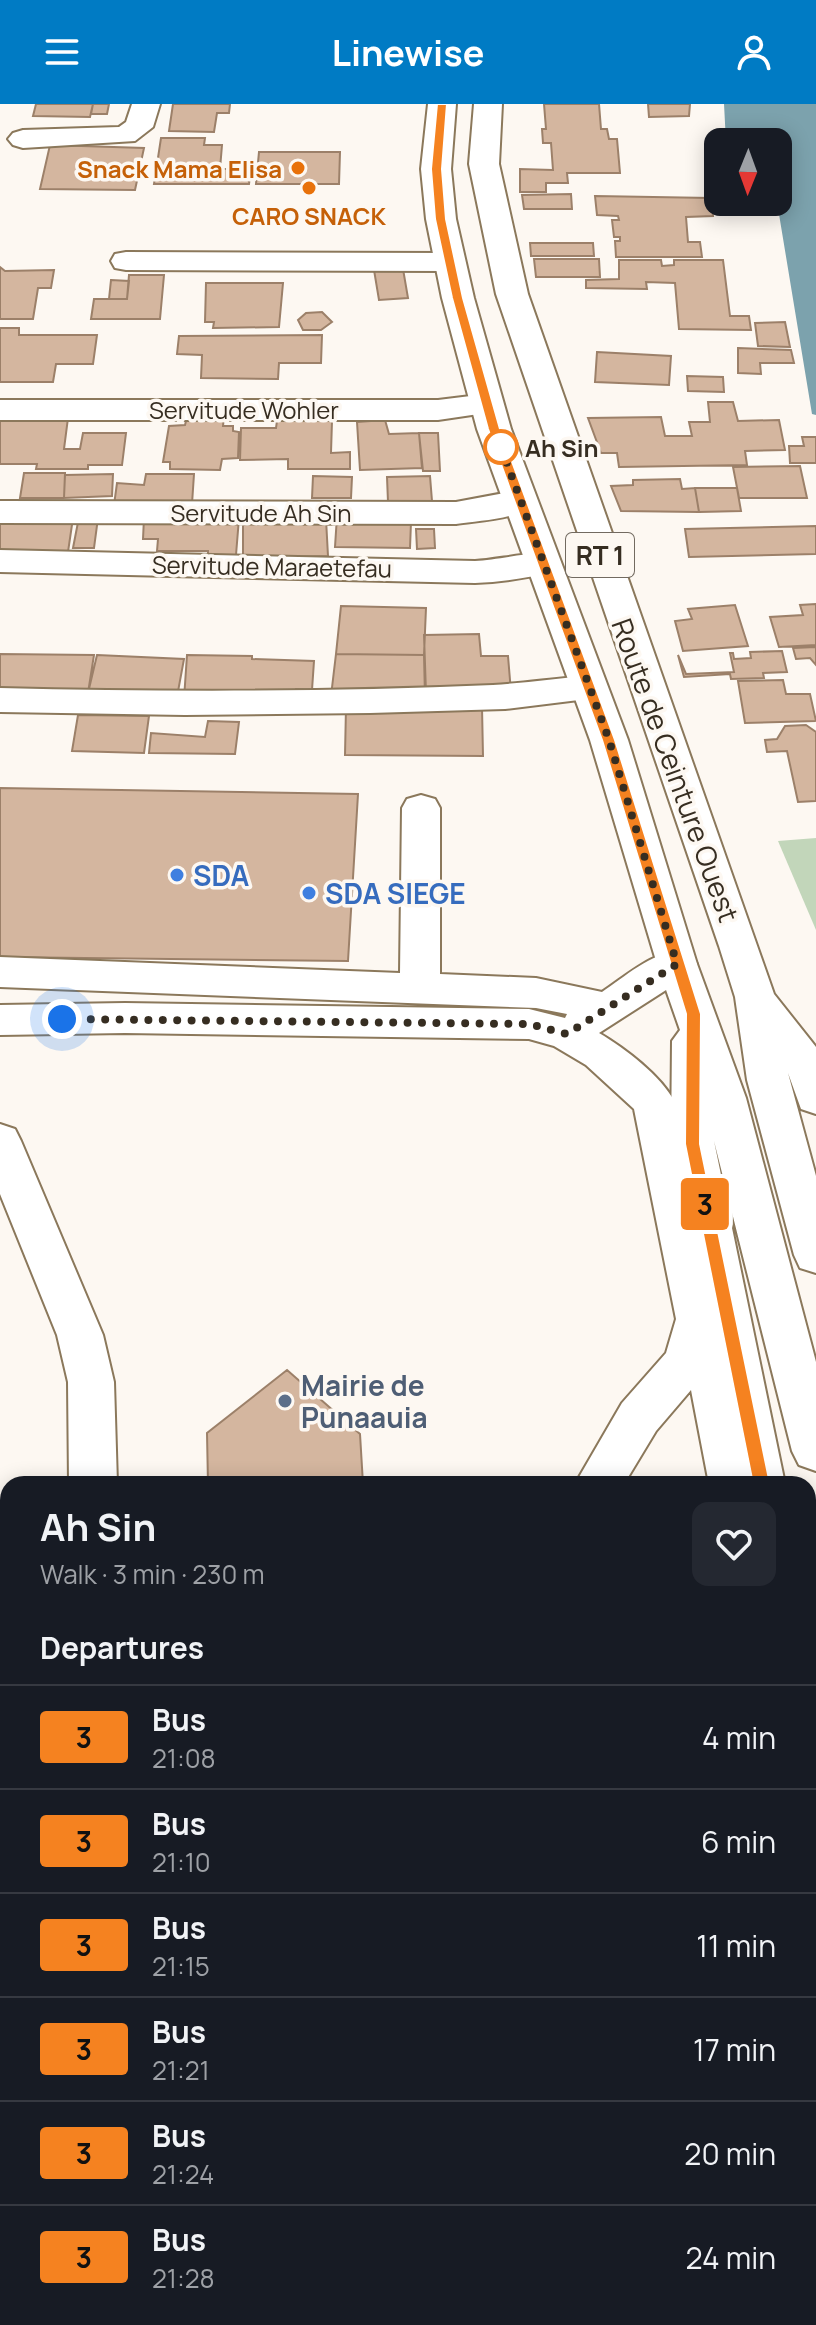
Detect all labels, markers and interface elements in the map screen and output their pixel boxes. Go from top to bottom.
text: Linewise [332,28,484,77]
icon: menu [40,30,84,74]
icon: person [732,30,776,74]
north arrow [704,128,792,216]
map controls [704,128,792,216]
place label: Snack Mama Elisa [77,152,282,185]
marker: Snack Mama Elisa [289,159,307,177]
marker: CARO SNACK [300,179,318,197]
place label: CARO SNACK [232,199,386,232]
street label: Servitude Wohler [149,393,339,426]
marker: Ah Sin [484,430,518,464]
place label: Ah Sin [525,431,598,464]
street label: Servitude Ah Sin [170,496,352,529]
road number: RT 1 [566,533,634,577]
street label: Servitude Maraetefau [152,547,392,585]
street label: Route de Ceinture Ouest [603,613,749,927]
place label: SDA [193,856,249,894]
marker: SDA [168,866,186,884]
place label: SDA SIEGE [325,874,466,912]
marker: SDA SIEGE [300,884,318,902]
your location [42,999,82,1039]
line badge: 3 [679,1178,731,1230]
text: 3 [697,1185,713,1223]
place label: Mairie de Punaauia [301,1366,428,1436]
marker: Mairie de Punaauia [276,1392,294,1410]
text: Ah Sin [40,1500,156,1552]
button: heart [692,1502,776,1586]
text: Walk · 3 min · 230 m [40,1556,265,1592]
text: Departures [40,1627,204,1668]
text: Bus [152,1699,206,1740]
text: 4 min [702,1717,776,1758]
text: 3 [76,1718,92,1756]
text: 21:08 [152,1740,216,1776]
text: Bus [152,1803,206,1844]
text: 6 min [701,1821,776,1862]
text: 3 [76,1822,92,1860]
text: 21:10 [152,1844,211,1880]
text: Bus [152,1907,206,1948]
text: 11 min [696,1925,776,1966]
text: 3 [76,1926,92,1964]
text: 21:15 [152,1948,210,1984]
text: Bus [152,2011,206,2052]
text: 17 min [693,2029,776,2070]
text: 3 [76,2030,92,2068]
text: 21:21 [152,2052,210,2088]
text: Bus [152,2115,206,2156]
text: 20 min [684,2133,776,2174]
text: 3 [76,2134,92,2172]
text: 21:24 [152,2156,214,2192]
text: Bus [152,2219,206,2260]
text: 24 min [686,2237,776,2278]
text: 3 [76,2238,92,2276]
text: 21:28 [152,2260,215,2296]

